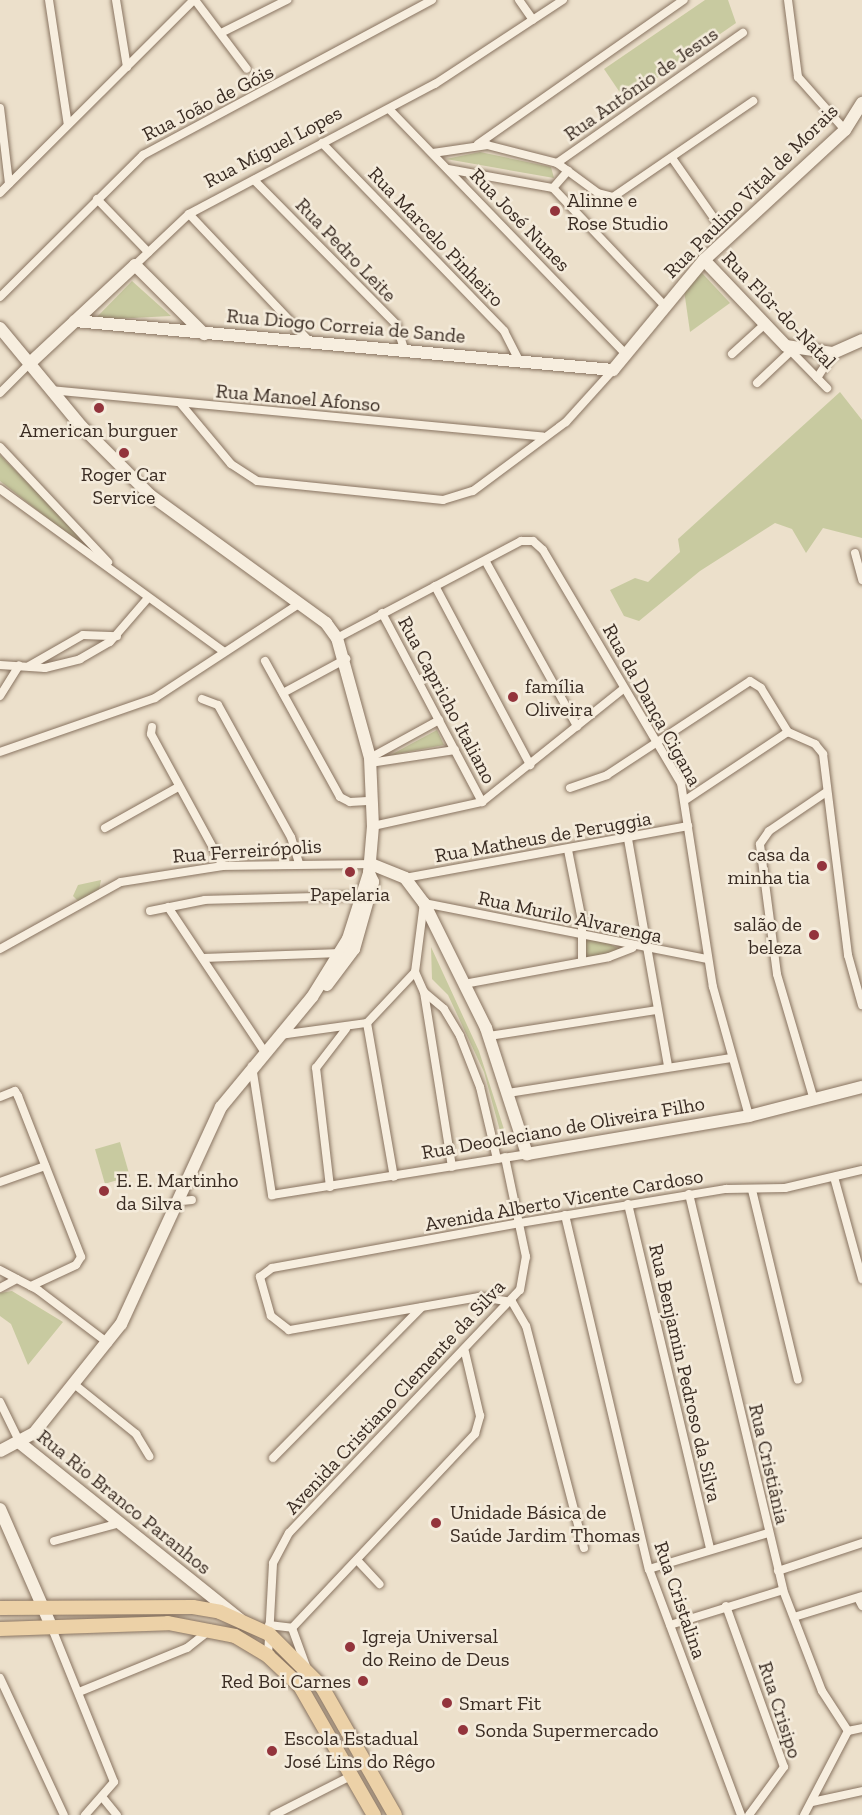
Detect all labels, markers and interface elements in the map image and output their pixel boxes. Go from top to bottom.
street label: Rua Antônio de Jesus [559,22,723,146]
street label: Rua João de Góis [138,60,278,146]
street label: Rua Paulino Vital de Morais [659,99,843,283]
street label: Rua Miguel Lopes [200,101,346,193]
street label: Rua Marcelo Pinheiro [363,162,509,312]
street label: Rua José Nunes [465,163,575,277]
place label: Alinne e Rose Studio [567,188,668,235]
street label: Rua Pedro Leite [290,193,402,307]
marker: Alinne e Rose Studio [548,204,562,218]
street label: Rua Flôr-do-Natal [717,246,841,374]
street label: Rua Diogo Correia de Sande [226,304,466,348]
street label: Rua Manoel Afonso [214,379,382,417]
marker: American burguer [92,401,106,415]
place label: American burguer [20,418,178,442]
marker: Roger Car Service [117,446,131,460]
place label: Roger Car Service [81,462,167,509]
street label: Rua Capricho Italiano [393,612,501,788]
street label: Rua da Dança Cigana [597,620,707,790]
place label: família Oliveira [525,674,593,721]
marker: família Oliveira [506,690,520,704]
street label: Rua Matheus de Peruggia [433,806,653,868]
street label: Rua Ferreirópolis [172,834,322,868]
place label: casa da minha tia [728,843,810,890]
marker: casa da minha tia [815,859,829,873]
marker: Papelaria [343,865,357,879]
place label: Papelaria [310,882,390,906]
street label: Rua Murilo Alvarenga [476,886,664,948]
place label: salão de beleza [733,912,802,959]
marker: salão de beleza [807,928,821,942]
street label: Rua Deocleciano de Oliveira Filho [420,1091,706,1165]
street label: Avenida Alberto Vicente Cardoso [422,1164,706,1236]
place label: E. E. Martinho da Silva [116,1168,238,1215]
marker: E. E. Martinho da Silva [97,1184,111,1198]
street label: Rua Benjamin Pedroso da Silva [644,1242,726,1504]
street label: Avenida Cristiano Clemente da Silva [280,1275,510,1519]
street label: Rua Cristiânia [743,1401,795,1527]
street label: Rua Rio Branco Paranhos [32,1424,216,1580]
place label: Unidade Básica de Saúde Jardim Thomas [450,1500,641,1547]
marker: Unidade Básica de Saúde Jardim Thomas [427,1514,445,1532]
street label: Rua Cristalina [649,1538,711,1662]
place label: Igreja Universal do Reino de Deus [362,1624,510,1671]
marker: Igreja Universal do Reino de Deus [343,1640,357,1654]
street label: Rua Crisipo [753,1659,807,1761]
place label: Red Boi Carnes [221,1669,351,1693]
marker: Red Boi Carnes [356,1674,370,1688]
place label: Smart Fit [459,1691,541,1715]
marker: Smart Fit [440,1696,454,1710]
place label: Sonda Supermercado [475,1718,658,1742]
marker: Sonda Supermercado [456,1723,470,1737]
place label: Escola Estadual José Lins do Rêgo [284,1727,435,1774]
marker: Escola Estadual José Lins do Rêgo [265,1744,279,1758]

